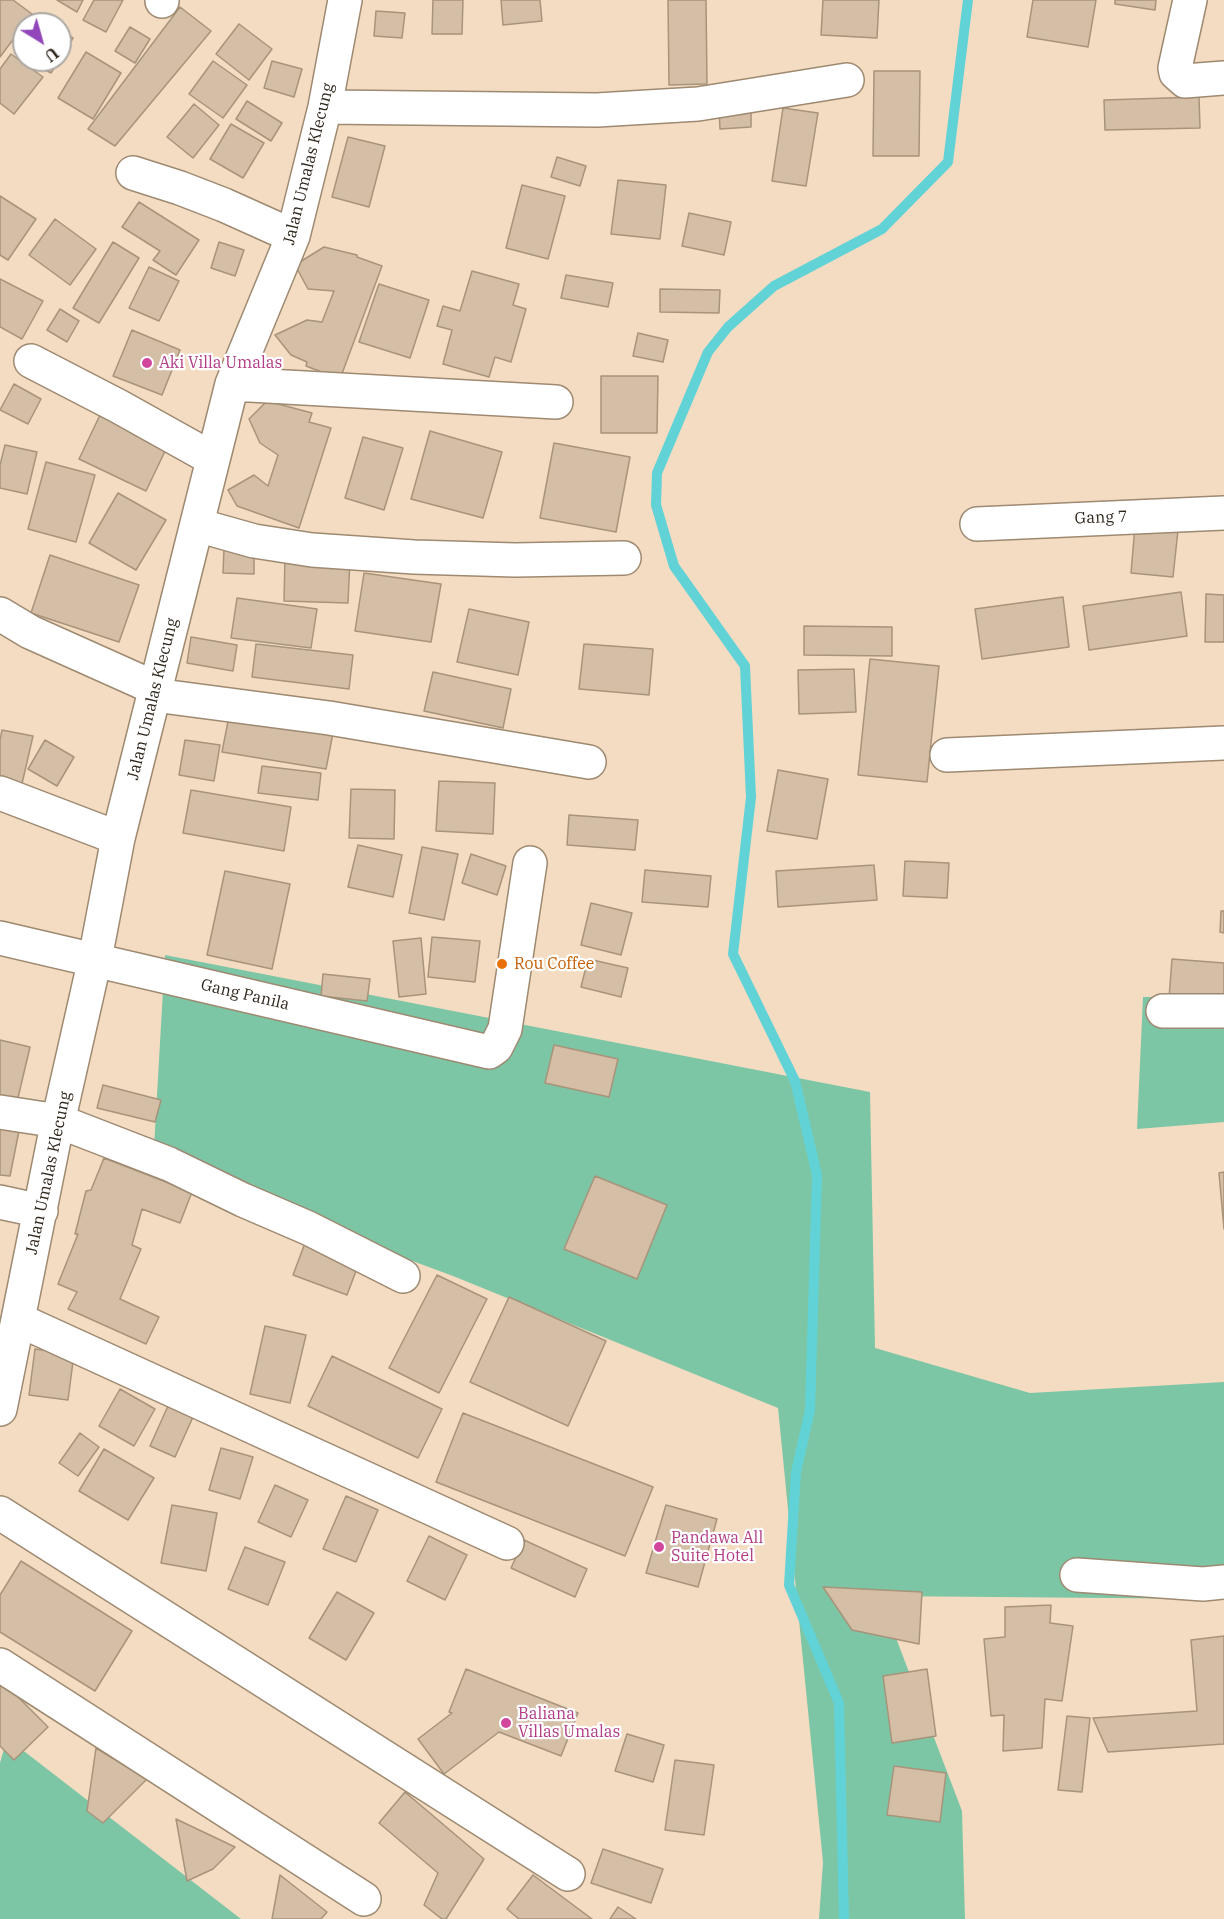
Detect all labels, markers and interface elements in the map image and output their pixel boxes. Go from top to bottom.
north arrow [12,12,72,72]
text: U [41,43,63,66]
street label: Jalan Umalas Klecung [280,81,338,247]
place label: Aki Villa Umalas [159,353,282,373]
marker: Aki Villa Umalas [140,356,154,370]
street label: Gang 7 [1074,507,1128,529]
street label: Jalan Umalas Klecung [124,616,182,782]
place label: Rou Coffee [514,954,594,974]
marker: Rou Coffee [495,957,509,971]
street label: Gang Panila [199,975,291,1015]
street label: Jalan Umalas Klecung [22,1090,76,1256]
place label: Pandawa All Suite Hotel [671,1528,763,1566]
marker: Pandawa All Suite Hotel [652,1540,666,1554]
place label: Baliana Villas Umalas [518,1704,620,1742]
marker: Baliana Villas Umalas [499,1716,513,1730]

